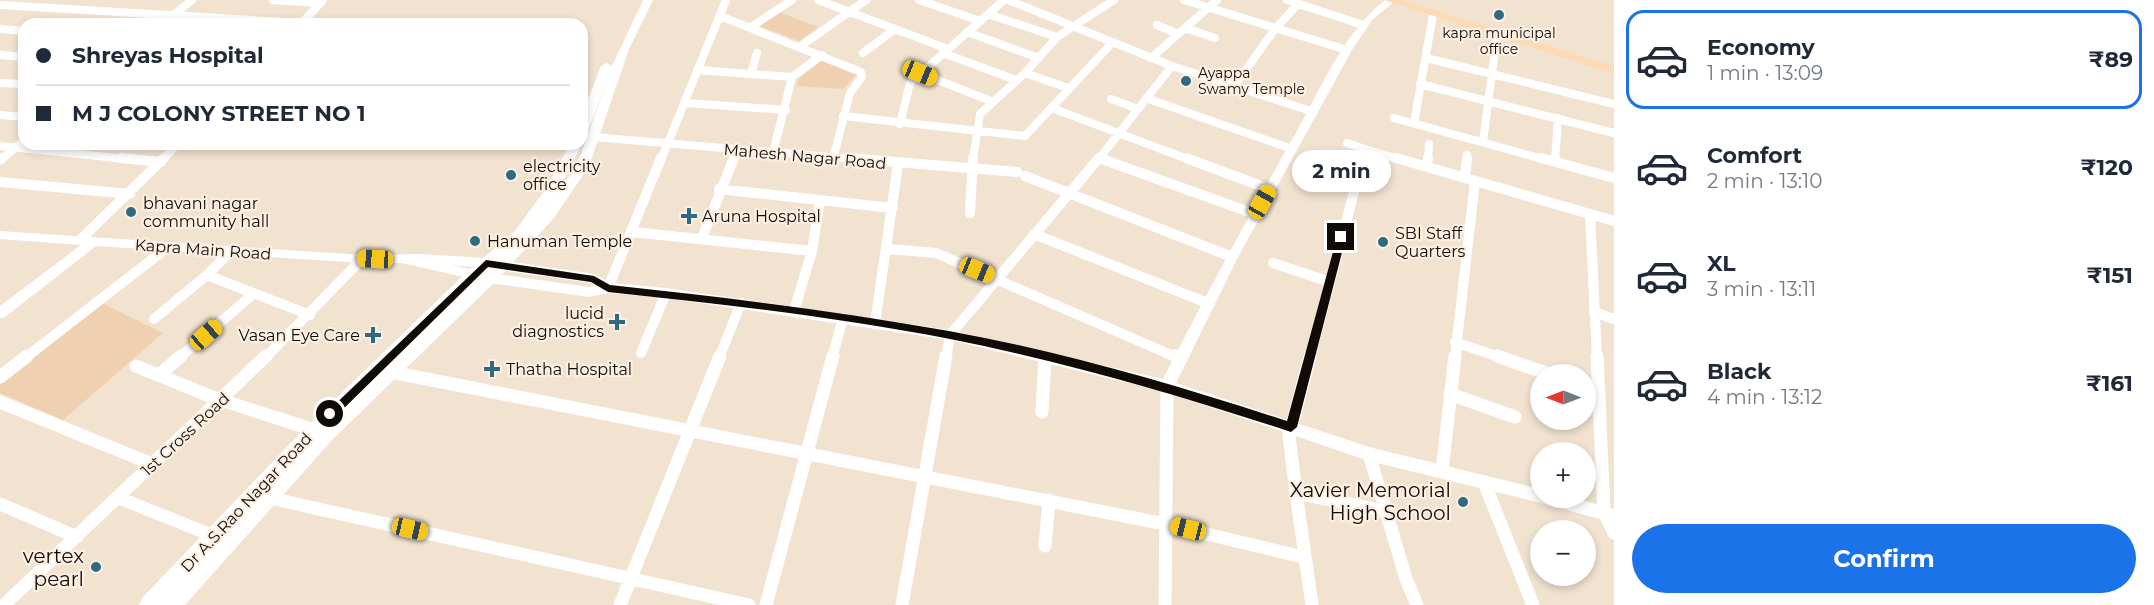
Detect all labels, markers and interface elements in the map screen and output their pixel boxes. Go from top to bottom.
marker: kapra municipal office [1492,8,1506,22]
place label: kapra municipal office [1442,24,1556,58]
icon: car [1635,33,1689,87]
text: Economy [1707,34,1815,61]
text: Shreyas Hospital [72,42,264,69]
text: ₹89 [2089,46,2133,73]
car [900,58,940,88]
text: 1 min · 13:09 [1707,61,1823,85]
place label: Ayappa Swamy Temple [1198,64,1305,98]
marker: Ayappa Swamy Temple [1179,74,1193,88]
text: M J COLONY STREET NO 1 [72,100,366,127]
street label: Mahesh Nagar Road [723,140,887,173]
icon: car [1635,141,1689,195]
text: Comfort [1707,142,1802,169]
callout: 2 min [1292,150,1390,192]
text: ₹120 [2080,154,2133,181]
place label: electricity office [523,157,601,194]
text: 2 min [1312,159,1371,183]
marker: electricity office [504,168,518,182]
text: 2 min · 13:10 [1707,169,1822,193]
car [1245,182,1279,222]
place label: bhavani nagar community hall [143,194,269,231]
marker: bhavani nagar community hall [124,205,138,219]
marker: Aruna Hospital [680,207,698,225]
place label: Aruna Hospital [702,207,821,226]
route end [1327,223,1354,250]
place label: SBI Staff Quarters [1395,224,1466,261]
place label: Hanuman Temple [487,232,632,251]
marker: Hanuman Temple [468,234,482,248]
street label: Kapra Main Road [134,235,272,264]
marker: SBI Staff Quarters [1376,235,1390,249]
car [357,249,393,269]
icon: car [1635,249,1689,303]
text: XL [1707,250,1736,277]
car [957,255,997,285]
text: ₹151 [2087,262,2133,289]
text: 3 min · 13:11 [1707,277,1816,301]
place label: lucid diagnostics [512,304,604,341]
marker: lucid diagnostics [608,313,626,331]
car [187,316,225,354]
place label: Vasan Eye Care [238,326,360,345]
marker: Vasan Eye Care [364,326,382,344]
icon: car [1635,357,1689,411]
text: Black [1707,358,1771,385]
marker: Thatha Hospital [483,360,501,378]
place label: Thatha Hospital [506,360,632,379]
north arrow [1530,364,1596,430]
map controls [1530,364,1596,586]
text: ₹161 [2086,370,2133,397]
text: 4 min · 13:12 [1707,385,1822,409]
street label: 1st Cross Road [137,389,233,480]
route start [316,400,343,427]
street label: Dr A.S.Rao Nagar Road [177,429,316,576]
button: + [1530,442,1596,508]
place label: Xavier Memorial High School [1290,478,1451,525]
marker: Xavier Memorial High School [1456,495,1470,509]
car [390,516,430,542]
car [1168,516,1208,542]
button: − [1530,520,1596,586]
button: Confirm [1632,524,2136,593]
place label: vertex pearl [23,544,84,591]
marker: vertex pearl [89,560,103,574]

